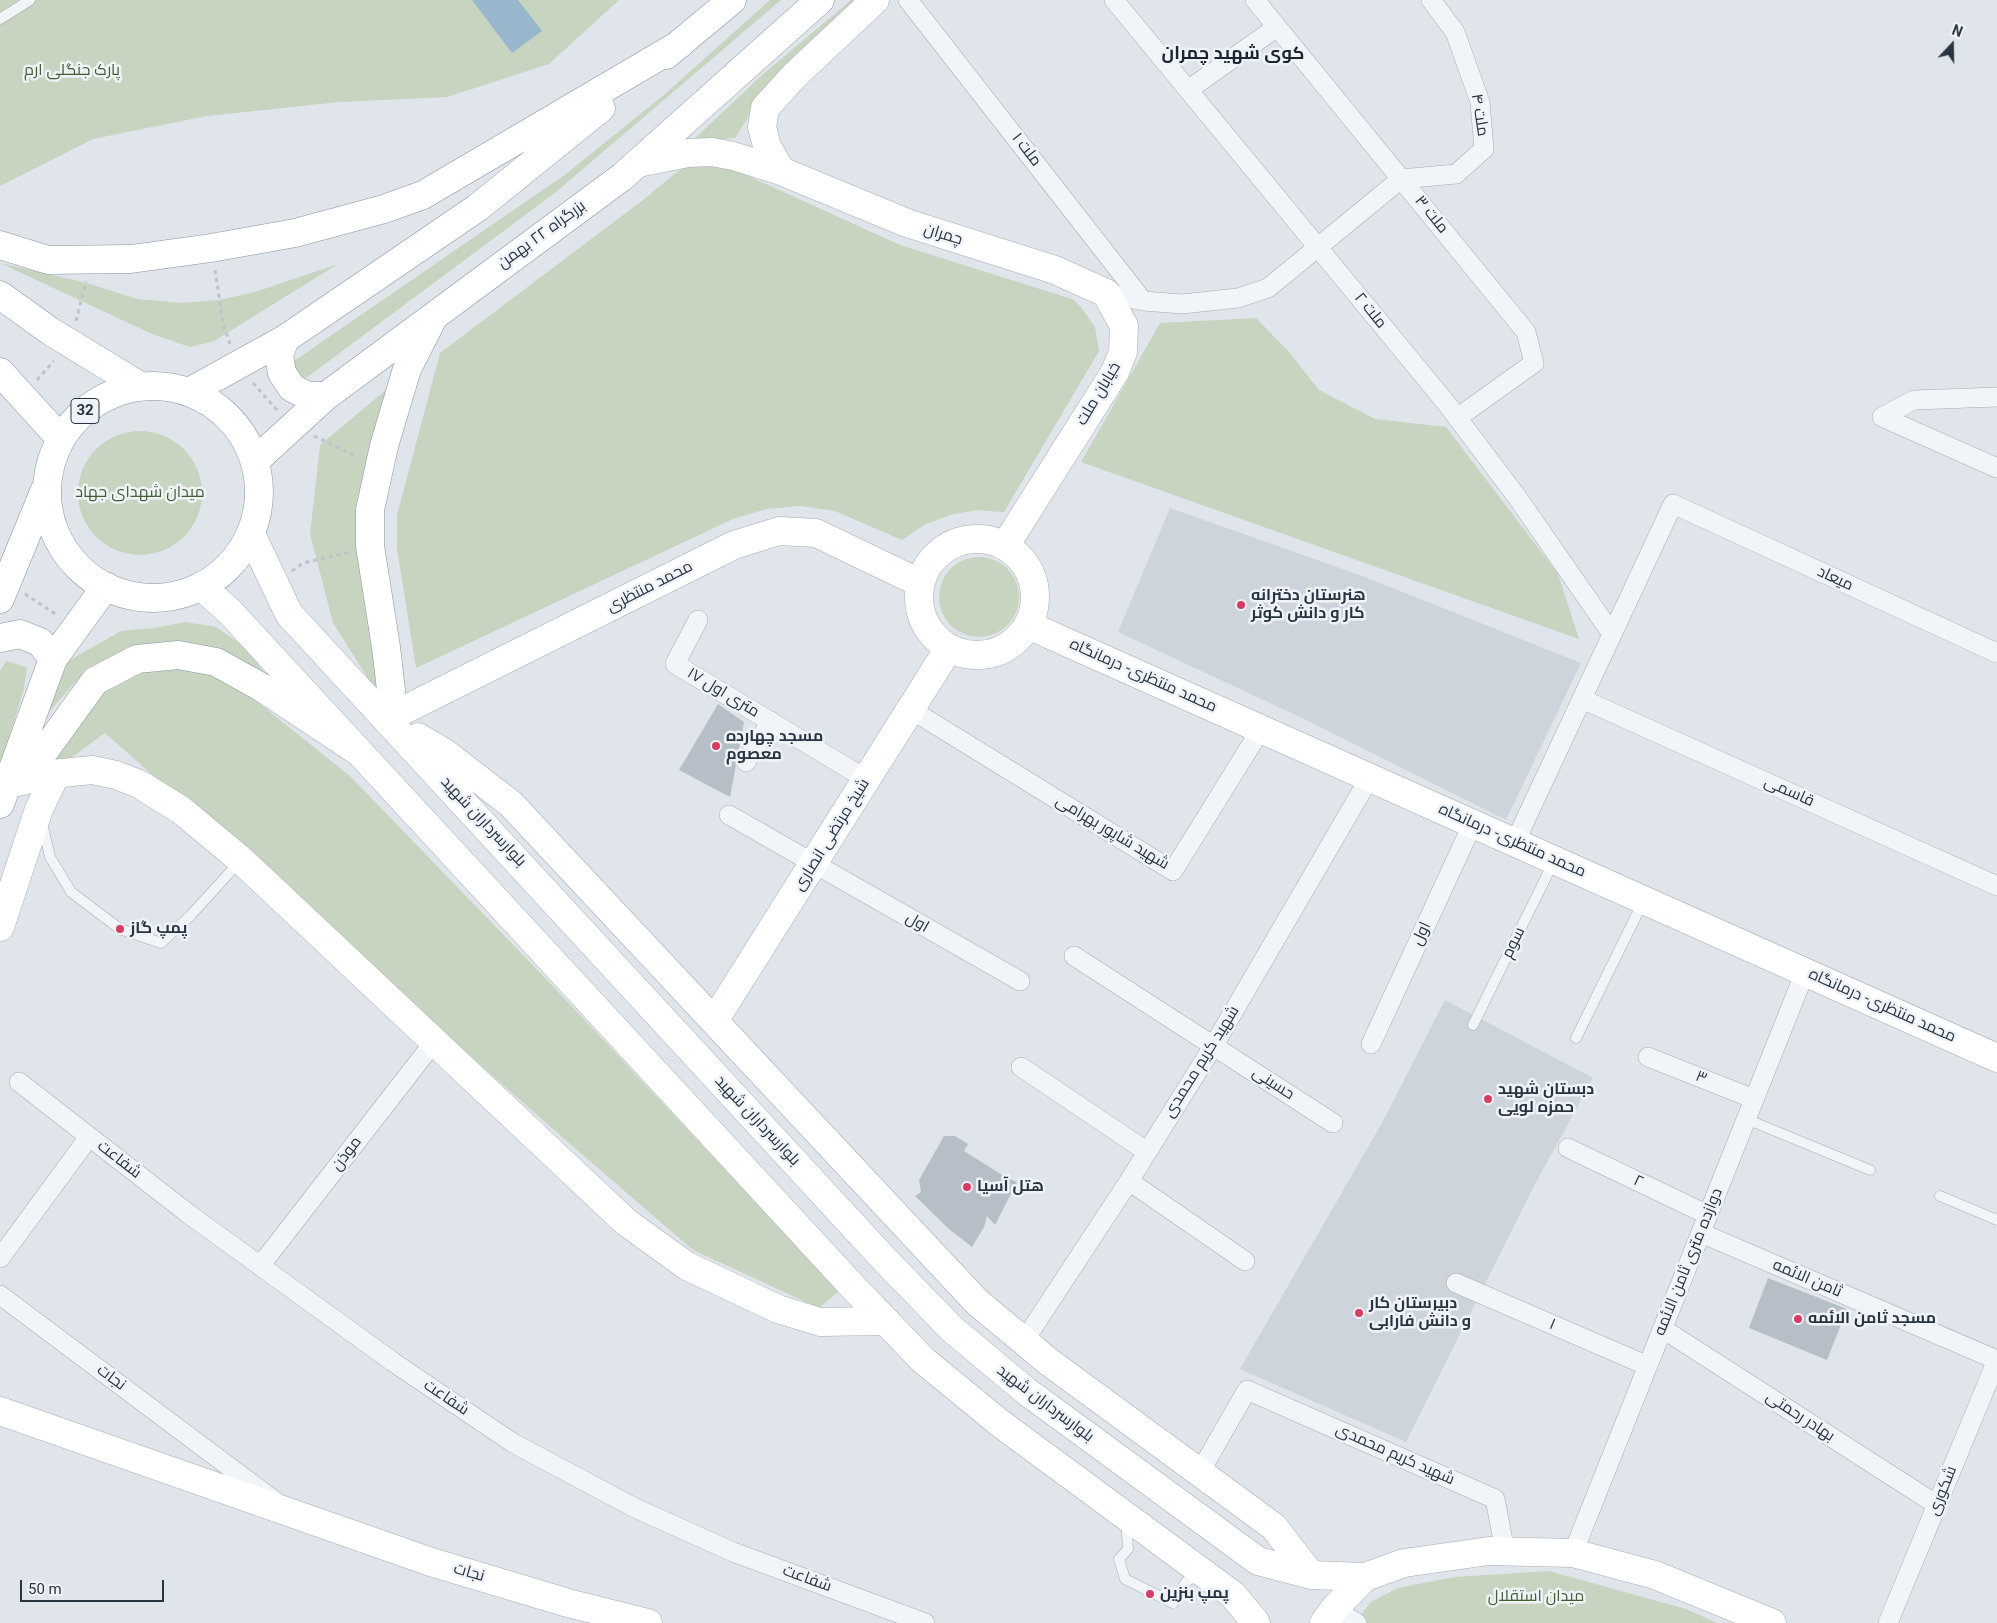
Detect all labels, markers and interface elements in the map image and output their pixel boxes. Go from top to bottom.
north arrow [1927,20,1977,70]
text: N [1950,22,1965,40]
district label: کوی شهید چمران [1162,43,1304,65]
park label: پارک جنگلی ارم [24,61,120,81]
street label: ملت ۴ [1466,92,1492,138]
street label: ملت ۱ [1007,129,1045,171]
street label: ملت ۳ [1410,192,1452,238]
street label: بزرگراه ۲۲ بهمن [494,197,590,273]
street label: چمران [921,220,965,250]
street label: ملت ۲ [1350,289,1390,333]
street label: خیابان ملت [1073,359,1125,429]
road number: 32 [71,398,99,424]
park label: میدان شهدای جهاد [75,483,205,503]
street label: محمد منتظری [604,557,696,617]
street label: میعاد [1814,562,1856,596]
place label: هنرستان دخترانه کار و دانش کوثر [1251,586,1366,624]
marker: هنرستان دخترانه کار و دانش کوثر [1235,599,1247,611]
street label: محمد منتظری- درمانگاه [1066,635,1220,717]
street label: ۱۷ متری اول [683,664,763,722]
place label: مسجد چهارده معصوم [726,727,823,765]
marker: مسجد چهارده معصوم [710,740,722,752]
street label: بلوارسرداران شهید [436,773,530,871]
street label: قاسمی [1761,773,1817,811]
street label: شیخ مرتضی انصاری [790,775,874,895]
street label: شهید شاپور بهرامی [1052,792,1172,874]
street label: محمد منتظری- درمانگاه [1435,800,1589,882]
street label: اول [902,909,932,937]
place label: پمپ گاز [130,919,187,939]
street label: اول [1408,919,1436,949]
marker: پمپ گاز [114,923,126,935]
street label: سوم [1498,924,1530,962]
street label: محمد منتظری- درمانگاه [1805,965,1959,1047]
street label: شهید کریم محمدی [1160,1003,1244,1121]
street label: حسینی [1248,1063,1298,1105]
street label: ۳ [1692,1067,1710,1089]
street label: بلوارسرداران شهید [710,1072,804,1170]
place label: دبستان شهید حمزه لویی [1498,1080,1594,1118]
marker: دبستان شهید حمزه لویی [1482,1093,1494,1105]
street label: موذن [328,1133,366,1175]
street label: شفاعت [93,1137,145,1183]
street label: ۲ [1630,1172,1646,1192]
place label: هتل آسیا [977,1177,1044,1197]
marker: هتل آسیا [961,1181,973,1193]
street label: دوازده متری ثامن الائمه [1651,1185,1727,1339]
street label: ثامن الائمه [1769,1256,1845,1302]
place label: دبیرستان کار و دانش فارابی [1369,1294,1471,1332]
marker: دبیرستان کار و دانش فارابی [1353,1307,1365,1319]
place label: مسجد ثامن الائمه [1808,1309,1936,1329]
marker: مسجد ثامن الائمه [1792,1313,1804,1325]
street label: ۱ [1546,1315,1558,1335]
street label: نجات [93,1361,129,1395]
street label: بلوارسرداران شهید [993,1361,1097,1447]
street label: شفاعت [420,1376,472,1420]
street label: بهادر رحمتی [1762,1388,1838,1446]
street label: شهید کریم محمدی [1333,1420,1457,1490]
street label: شکوری [1924,1464,1962,1518]
street label: نجات [451,1559,487,1587]
street label: شفاعت [780,1561,834,1597]
scale bar [22,1570,166,1602]
text: 50 m [28,1580,62,1598]
place label: پمپ بنزین [1160,1584,1229,1604]
park label: میدان استقلال [1488,1587,1584,1607]
marker: پمپ بنزین [1144,1588,1156,1600]

